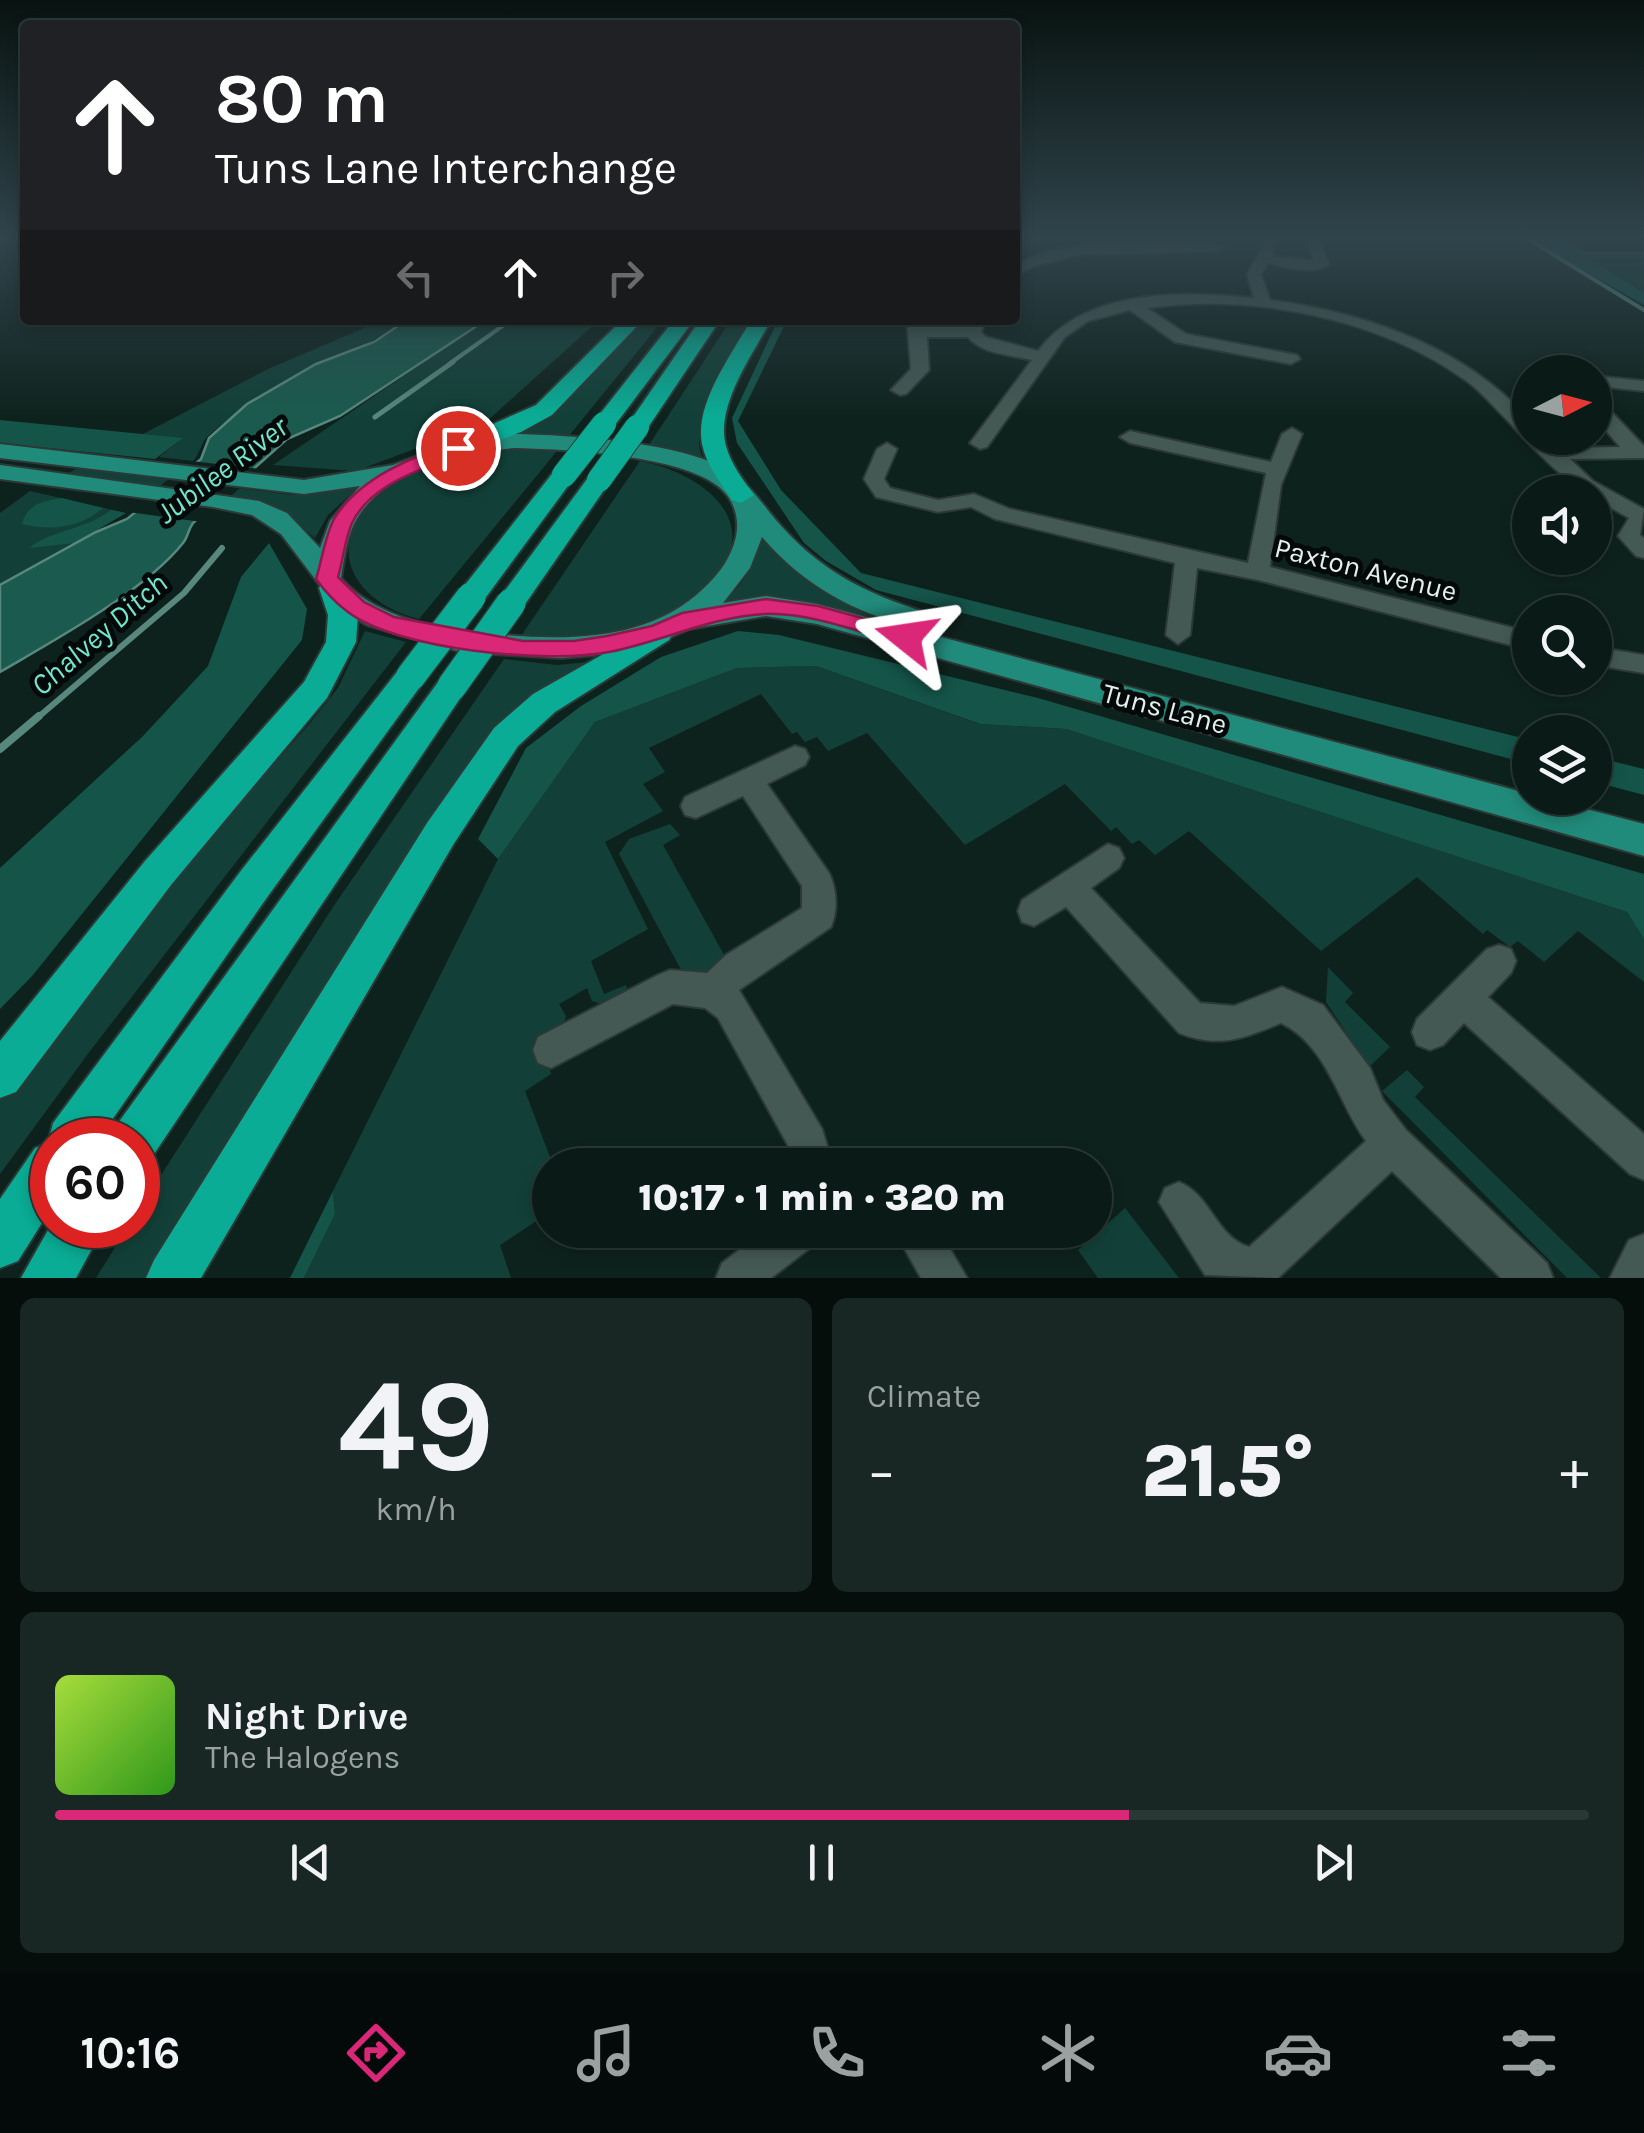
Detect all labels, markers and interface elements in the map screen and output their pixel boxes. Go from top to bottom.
text: 80 m [215,58,389,140]
icon: ahead [50,60,180,190]
text: Tuns Lane Interchange [215,142,677,194]
icon: left [388,250,443,305]
icon: ahead [493,250,548,305]
icon: right [598,250,653,305]
north arrow [1512,355,1612,455]
map controls [1512,355,1612,815]
pin [416,406,501,491]
water label: Jubilee River [149,408,296,531]
icon: arrive [431,421,486,476]
button: sound [1512,475,1612,575]
street label: Paxton Avenue [1271,531,1460,608]
water label: Chalvey Ditch [23,565,175,703]
position arrow [854,585,958,689]
button: search [1512,595,1612,695]
street label: Tuns Lane [1099,676,1231,741]
button: layers [1512,715,1612,815]
speed limit sign: 60 [30,1118,160,1248]
text: 10:17 · 1 min · 320 m [638,1175,1006,1220]
text: 49 [338,1350,494,1502]
text: Climate [867,1378,981,1415]
text: 21.5° [1141,1427,1315,1515]
text: − [867,1439,896,1503]
text: + [1560,1439,1589,1503]
text: km/h [375,1491,457,1528]
text: Night Drive [205,1694,408,1739]
text: The Halogens [205,1739,400,1776]
icon: previous [283,1835,338,1890]
icon: pause [794,1835,849,1890]
icon: next [1306,1835,1361,1890]
icon: directions [341,2018,411,2088]
icon: music [571,2018,641,2088]
icon: phone [802,2018,872,2088]
icon: climate [1033,2018,1103,2088]
icon: car [1263,2018,1333,2088]
icon: filters [1494,2018,1564,2088]
text: 10:16 [80,2027,180,2079]

